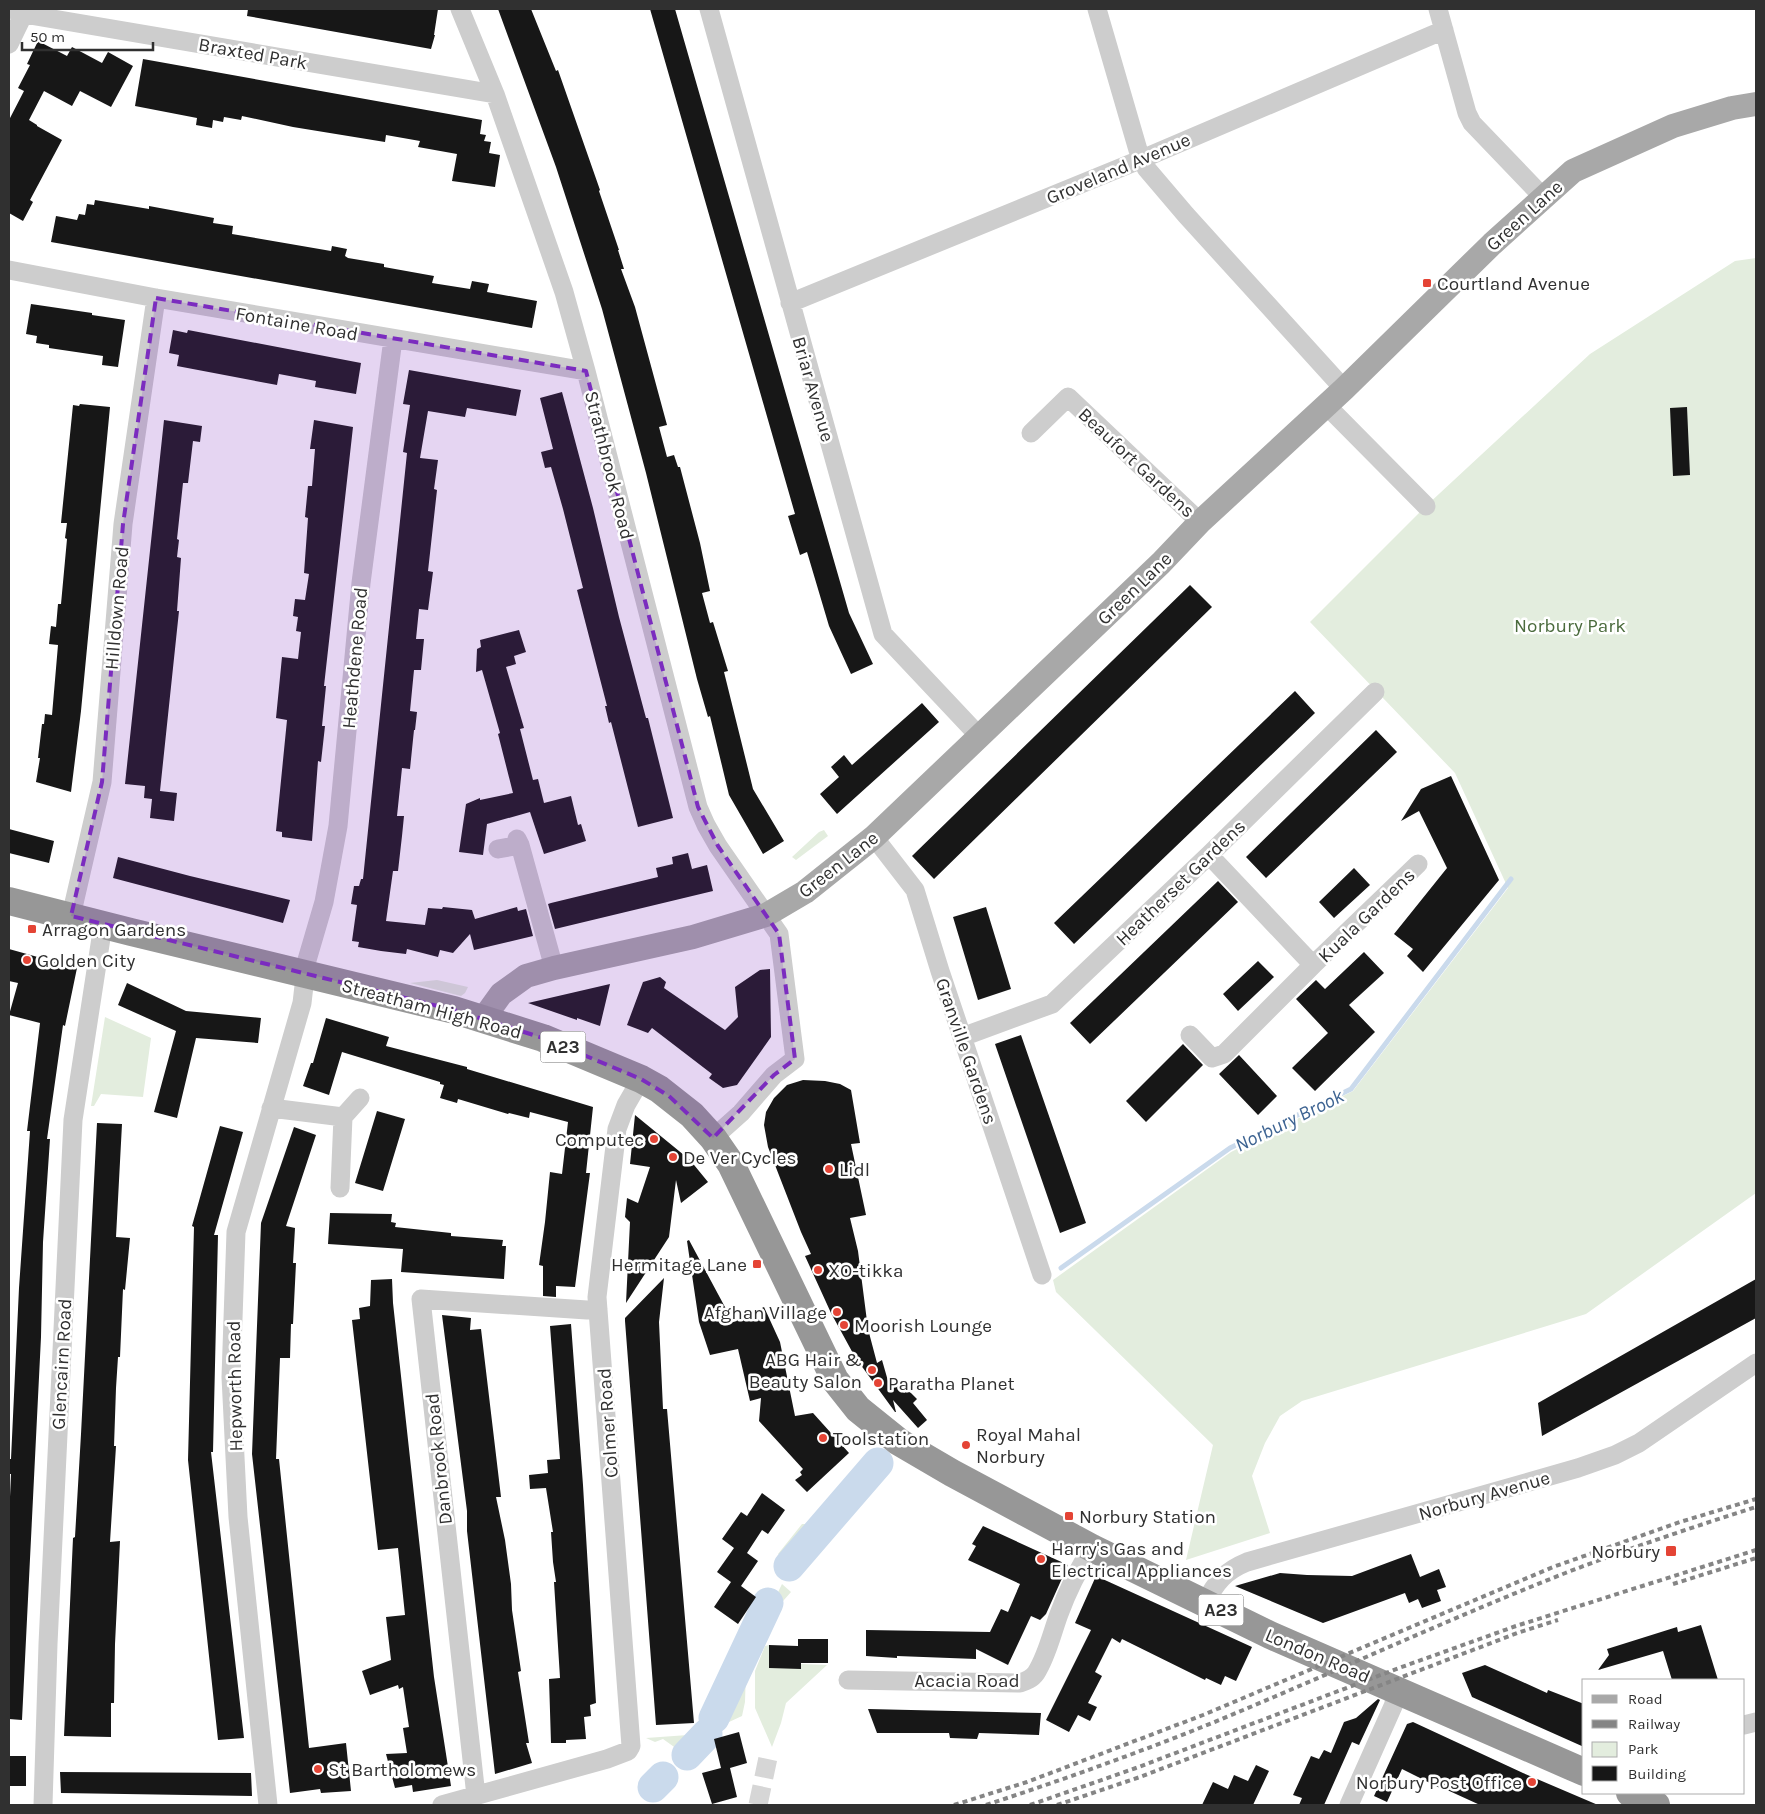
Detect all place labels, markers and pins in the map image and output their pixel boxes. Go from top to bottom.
place label: Courtland Avenue [1437,273,1590,295]
marker: Courtland Avenue [1421,277,1433,289]
place label: Arragon Gardens [42,919,186,941]
marker: Arragon Gardens [26,923,38,935]
place label: Golden City [37,950,135,972]
marker: Golden City [21,954,33,966]
place label: Computec [555,1129,644,1151]
marker: Computec [648,1133,660,1145]
place label: De Ver Cycles [683,1147,796,1169]
marker: De Ver Cycles [667,1151,679,1163]
place label: Lidl [839,1159,870,1181]
marker: Lidl [823,1163,835,1175]
place label: Hermitage Lane [611,1254,747,1276]
marker: Hermitage Lane [751,1258,763,1270]
place label: XO-tikka [828,1260,904,1282]
marker: XO-tikka [812,1264,824,1276]
place label: Afghan Village [704,1302,827,1324]
marker: Afghan Village [831,1306,843,1318]
place label: Moorish Lounge [854,1315,992,1337]
marker: Moorish Lounge [838,1319,850,1331]
place label: ABG Hair & Beauty Salon [749,1349,862,1393]
marker: ABG Hair & Beauty Salon [866,1364,878,1376]
place label: Paratha Planet [888,1373,1015,1395]
marker: Paratha Planet [872,1377,884,1389]
place label: Royal Mahal Norbury [976,1424,1081,1468]
place label: Toolstation [833,1428,929,1450]
marker: Toolstation [817,1432,829,1444]
marker: Royal Mahal Norbury [960,1439,972,1451]
place label: Norbury Station [1079,1506,1216,1528]
marker: Norbury Station [1063,1510,1075,1522]
place label: Harry's Gas and Electrical Appliances [1051,1538,1232,1582]
place label: Norbury [1591,1541,1660,1563]
marker: Norbury [1664,1544,1678,1558]
marker: Harry's Gas and Electrical Appliances [1035,1553,1047,1565]
place label: St Bartholomews [328,1759,476,1781]
marker: St Bartholomews [312,1763,324,1775]
place label: Norbury Post Office [1356,1772,1522,1794]
marker: Norbury Post Office [1526,1776,1538,1788]

